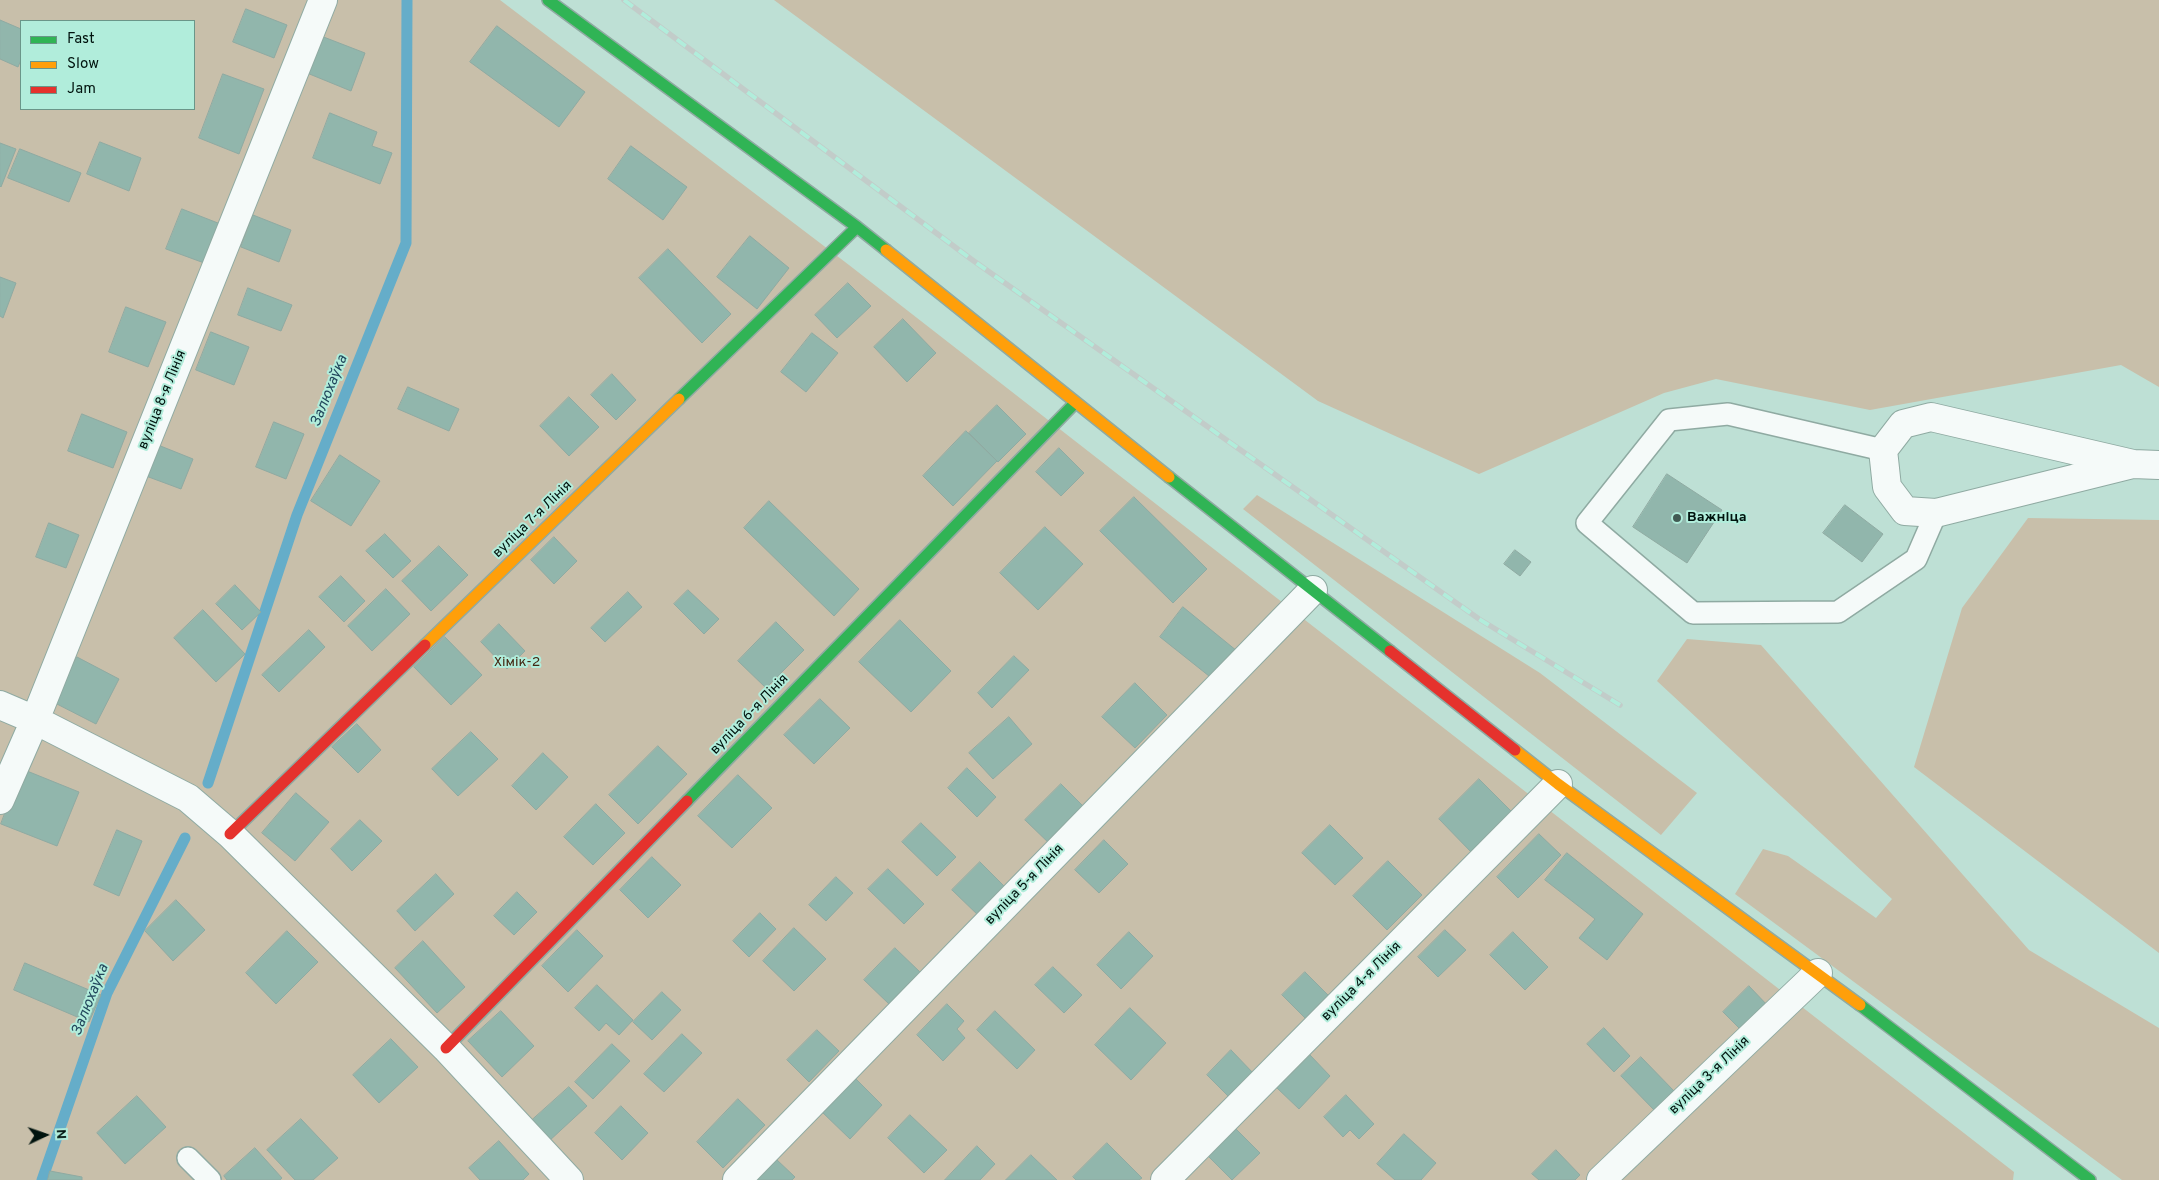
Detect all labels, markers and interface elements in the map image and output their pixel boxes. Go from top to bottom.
legend [20,20,195,110]
text: Fast [67,30,95,49]
text: Slow [67,55,99,74]
text: Jam [67,80,96,99]
street label: вуліца 8-я Лінія [135,348,191,452]
water label: Залюхаўка [308,353,352,429]
street label: вуліца 7-я Лінія [490,478,576,562]
place label: Важніца [1687,510,1747,526]
marker: Важніца [1671,512,1683,524]
park label: Хімік-2 [494,655,540,671]
street label: вуліца 6-я Лінія [707,671,793,759]
street label: вуліца 5-я Лінія [982,841,1068,929]
street label: вуліца 4-я Лінія [1319,939,1405,1025]
water label: Залюхаўка [69,962,113,1038]
street label: вуліца 3-я Лінія [1666,1033,1754,1119]
north arrow [20,1110,70,1160]
text: N [52,1129,69,1140]

